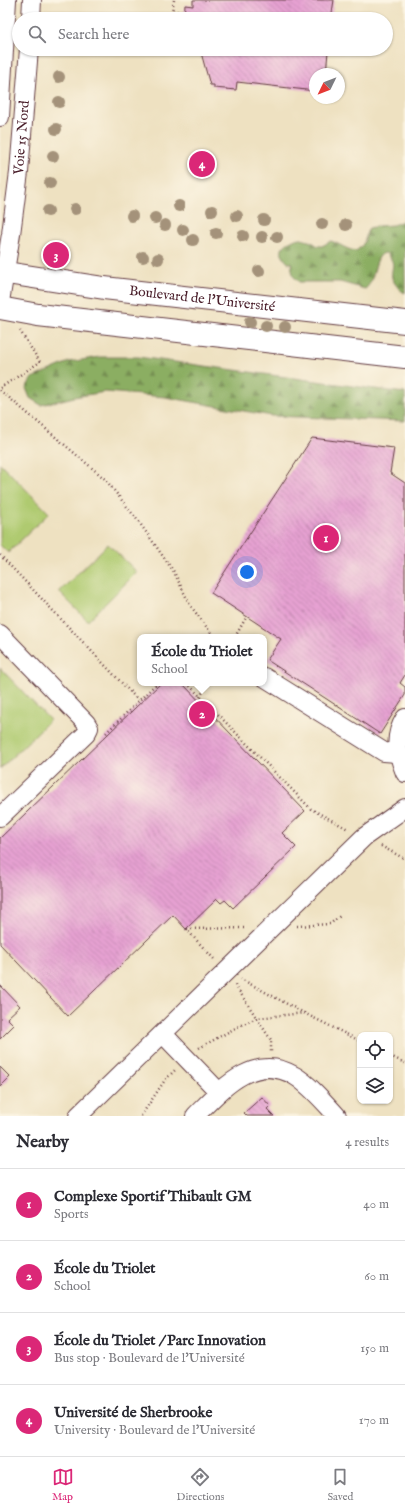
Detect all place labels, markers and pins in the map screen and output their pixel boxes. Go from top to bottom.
pin: 4 [189,149,215,179]
pin: 3 [43,240,69,270]
pin: 1 [313,523,339,553]
pin: 2 [189,699,215,729]

